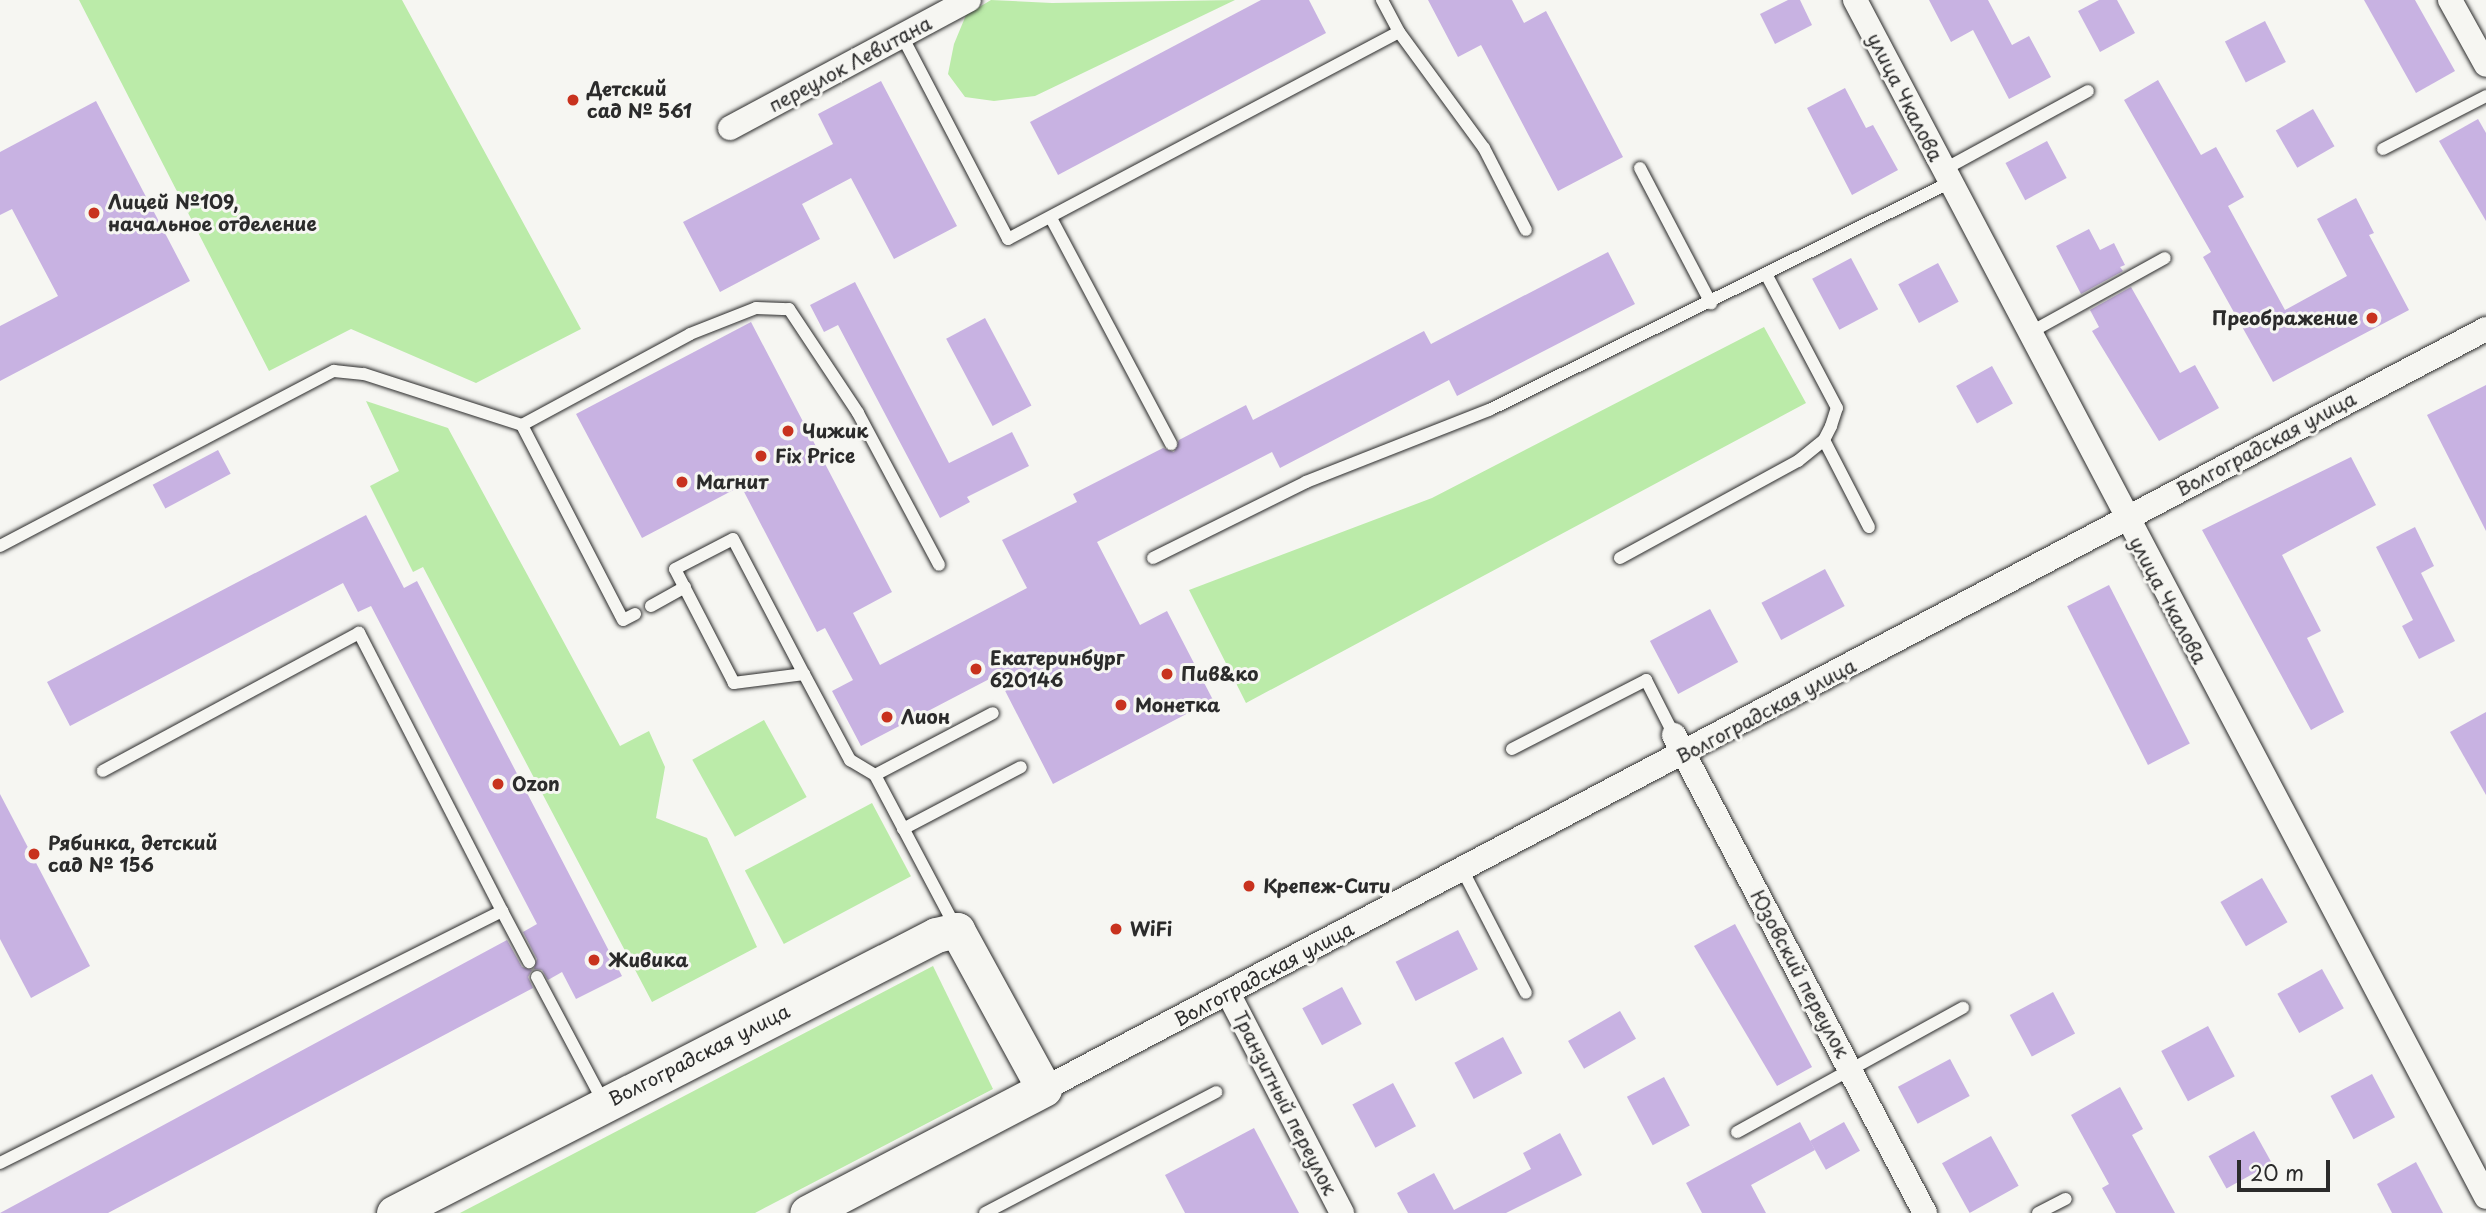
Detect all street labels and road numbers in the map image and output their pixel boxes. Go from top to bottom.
street label: переулок Левитана [764,11,936,117]
street label: улица Чкалова [1863,28,1947,166]
street label: Волгоградская улица [2172,387,2360,501]
street label: улица Чкалова [2125,532,2211,668]
street label: Волгоградская улица [1672,654,1860,768]
street label: Юзовский переулок [1746,886,1854,1062]
street label: Волгоградская улица [1170,917,1358,1031]
street label: Волгоградская улица [604,999,794,1111]
street label: Транзитный переулок [1229,1007,1341,1199]

